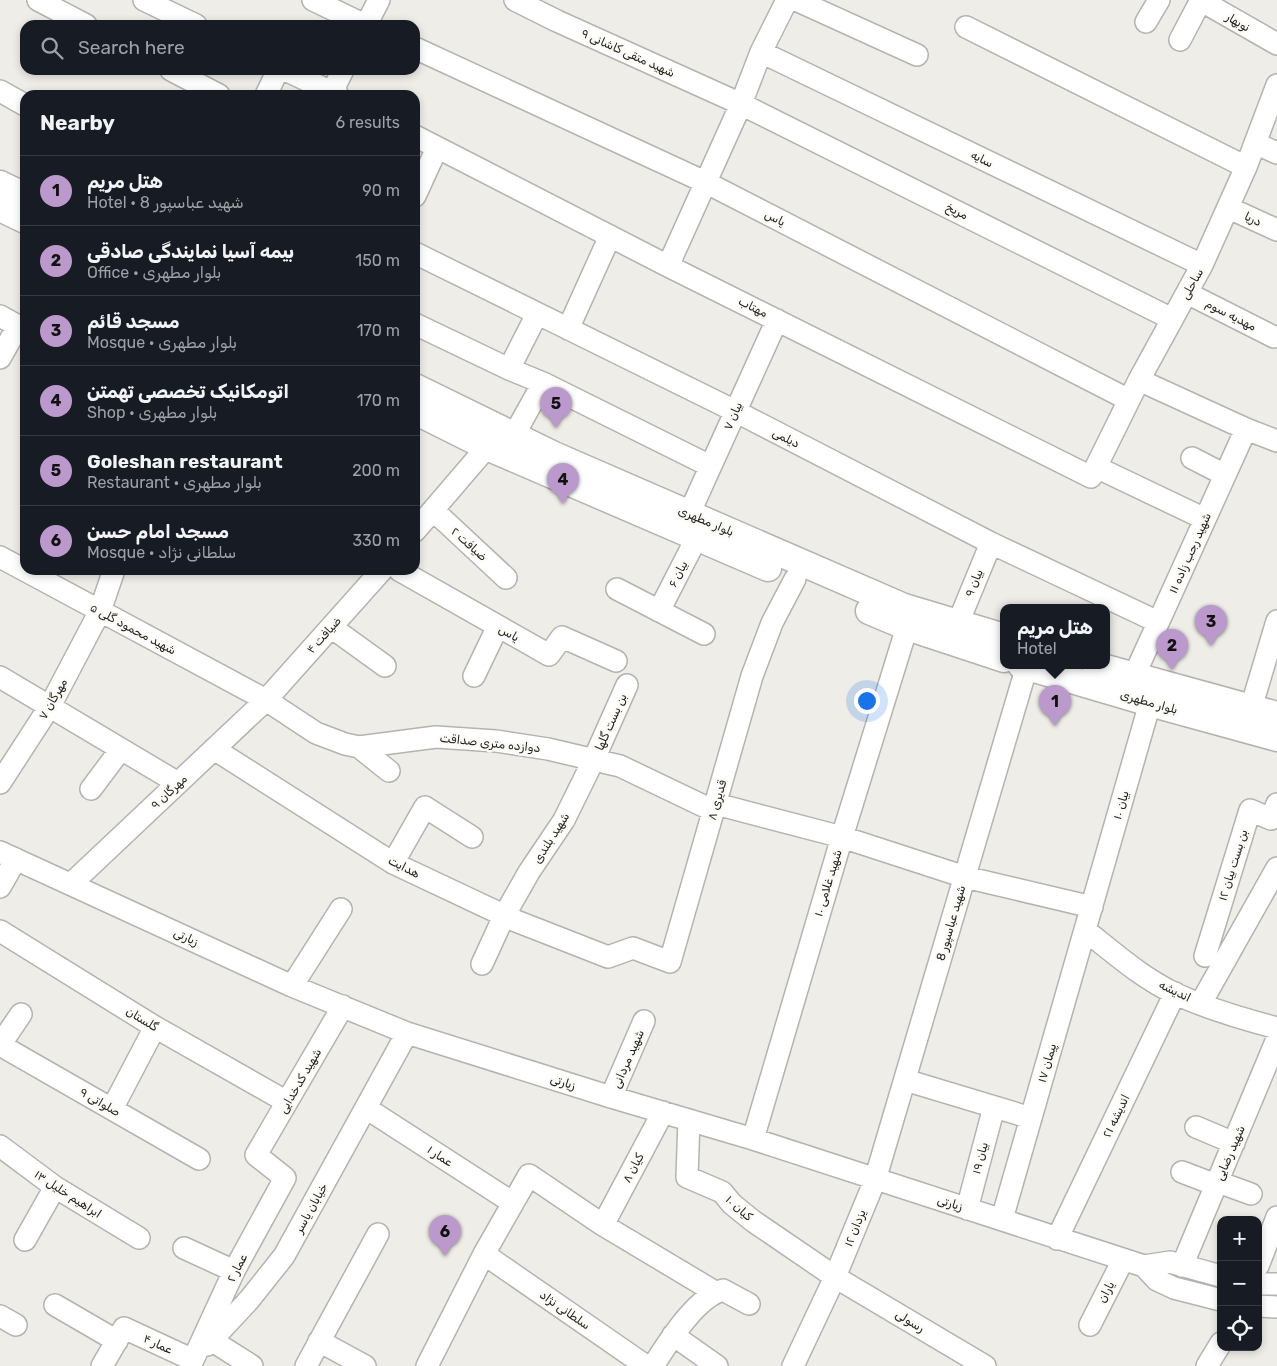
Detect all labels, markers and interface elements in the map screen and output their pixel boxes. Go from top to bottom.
street label: نوبهار [1222,9,1253,35]
search box [20,20,420,75]
street label: شهید متقی کاشانی ۹ [579,26,677,81]
icon: search [38,34,66,62]
text: Search here [78,36,185,59]
text: Nearby [40,110,115,135]
text: 6 results [335,113,400,132]
street label: سایه [969,148,995,170]
text: هتل مریم [87,170,163,193]
text: 1 [52,181,60,200]
text: 90 m [362,181,400,200]
text: Hotel · شهید عباسپور 8 [87,193,244,212]
street label: مریخ [943,200,971,224]
street label: یاس [762,207,788,229]
street label: دریا [1242,209,1264,230]
text: بیمه آسیا نمایندگی صادقی [87,240,294,263]
text: 2 [51,251,61,270]
text: 150 m [355,251,400,270]
text: Office · بلوار مطهری [87,263,221,282]
street label: ساحلی [1178,266,1207,303]
street label: مهتاب [736,294,770,320]
street label: مهدیه سوم [1202,296,1259,336]
text: مسجد قائم [87,310,180,333]
text: 3 [51,321,61,340]
text: 170 m [357,321,400,340]
text: Mosque · بلوار مطهری [87,333,237,352]
text: اتومکانیک تخصصی تهمتن [87,380,289,403]
pin: 5 [540,387,572,428]
text: 4 [51,391,61,410]
text: 170 m [357,391,400,410]
street label: بیان ۷ [721,400,745,432]
text: Shop · بلوار مطهری [87,403,217,422]
street label: دیلمی [770,425,802,452]
text: Goleshan restaurant [87,450,283,473]
text: 5 [51,461,61,480]
text: 200 m [352,461,400,480]
pin: 4 [547,463,579,504]
text: Restaurant · بلوار مطهری [87,473,262,492]
street label: بلوار مطهری [676,503,736,540]
street label: شهید رجب زاده ۱۱ [1166,510,1215,596]
text: مسجد امام حسن [87,520,229,543]
street label: ضیافت ۲ [448,524,490,564]
text: 6 [51,531,61,550]
text: 330 m [352,531,400,550]
text: Mosque · سلطانی نژاد [87,543,236,562]
street label: بیان ۶ [665,558,691,590]
street label: بیان ۹ [962,567,986,599]
street label: شهید محمود گلی ۵ [87,600,179,659]
popup [1000,604,1110,669]
pin: 3 [1195,605,1227,646]
street label: ضیافت ۴ [304,614,344,656]
text: هتل مریم [1017,616,1093,639]
street label: یاس [496,622,522,644]
pin: 2 [1156,629,1188,670]
text: Hotel [1017,639,1057,658]
street label: مهرگان ۷ [36,676,71,722]
pin: 1 [1039,685,1071,726]
street label: بلوار مطهری [1118,687,1179,718]
your location [854,688,880,714]
street label: بن بست گلها [592,691,630,753]
street label: دوازده متری صداقت [439,731,541,756]
street label: مهرگان ۹ [148,772,191,813]
street label: قدیری ۸ [705,778,730,822]
street label: بیان ۱۰ [1110,789,1132,821]
street label: شهید بلندی [530,810,572,866]
street label: بن بست بیان ۱۲ [1216,828,1250,902]
street label: شهید غلامی ۱۰ [811,848,846,918]
street label: هدایت [386,853,422,881]
street label: شهید عباسپور 8 [934,884,969,963]
street label: زیارتی [171,925,201,950]
street label: اندیشه [1157,977,1193,1005]
street label: گلستان [123,1004,161,1034]
street label: شهید مردانی [609,1027,648,1091]
street label: پیمان ۱۷ [1035,1042,1060,1084]
street label: شهید کدخدایی [276,1046,325,1117]
street label: زیارتی [548,1071,578,1094]
street label: صلواتی ۹ [77,1085,123,1120]
street label: اندیشه ۲۱ [1100,1092,1132,1140]
street label: شهید رضایی [1212,1123,1249,1183]
street label: بیان ۱۹ [969,1141,991,1175]
street label: عمار ۱ [424,1143,456,1171]
street label: کیان ۸ [619,1150,647,1185]
street label: ابراهیم خلیل ۱۳ [31,1167,104,1222]
street label: خیابان یاسر [291,1180,331,1237]
street label: کیان ۱۰ [723,1192,756,1224]
street label: زیارتی [935,1193,964,1214]
street label: یزدان ۱۲ [841,1207,870,1249]
pin: 6 [429,1215,461,1256]
map controls [1217,1216,1262,1351]
button: + [1217,1216,1262,1261]
street label: عمار ۲ [224,1251,251,1285]
button: − [1217,1261,1262,1306]
street label: یاران [1095,1279,1118,1306]
street label: سلطانی نژاد [536,1288,593,1333]
button: locate [1217,1306,1262,1351]
street label: رسولی [892,1307,927,1336]
street label: عمار ۴ [141,1331,175,1358]

